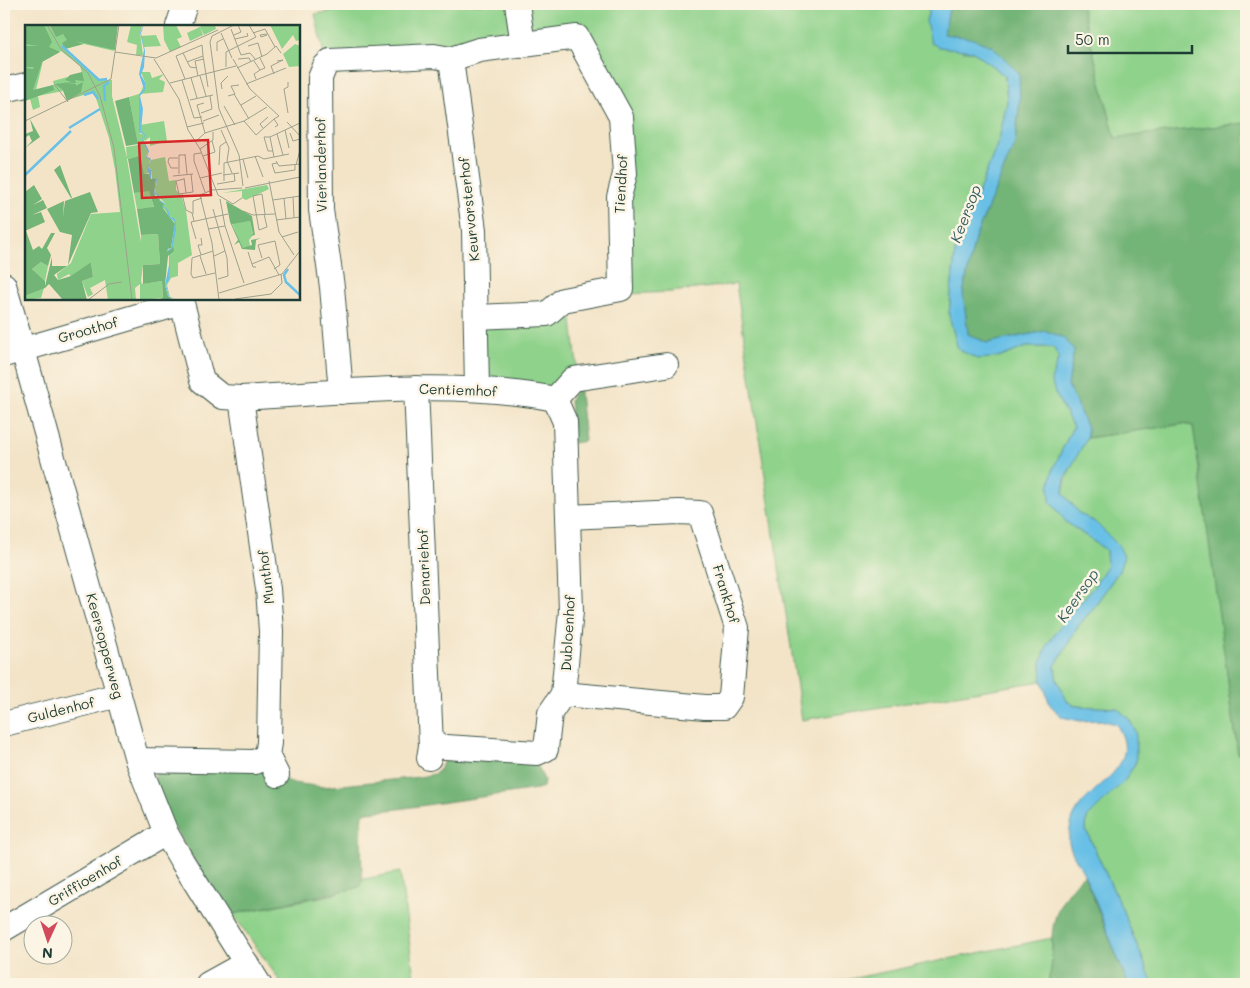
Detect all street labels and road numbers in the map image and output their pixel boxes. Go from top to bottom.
street label: Vierlanderhof [310,117,331,213]
street label: Tiendhof [609,153,632,214]
street label: Keurvorsterhof [454,155,483,262]
street label: Groothof [56,312,121,347]
street label: Centiemhof [419,379,498,400]
street label: Denariehof [413,528,434,606]
street label: Munthof [253,548,278,605]
street label: Frankhof [709,562,745,626]
street label: Keersopperweg [82,591,129,701]
street label: Dubloenhof [556,594,579,671]
street label: Guldenhof [25,692,97,727]
street label: Griffioenhof [44,851,126,910]

